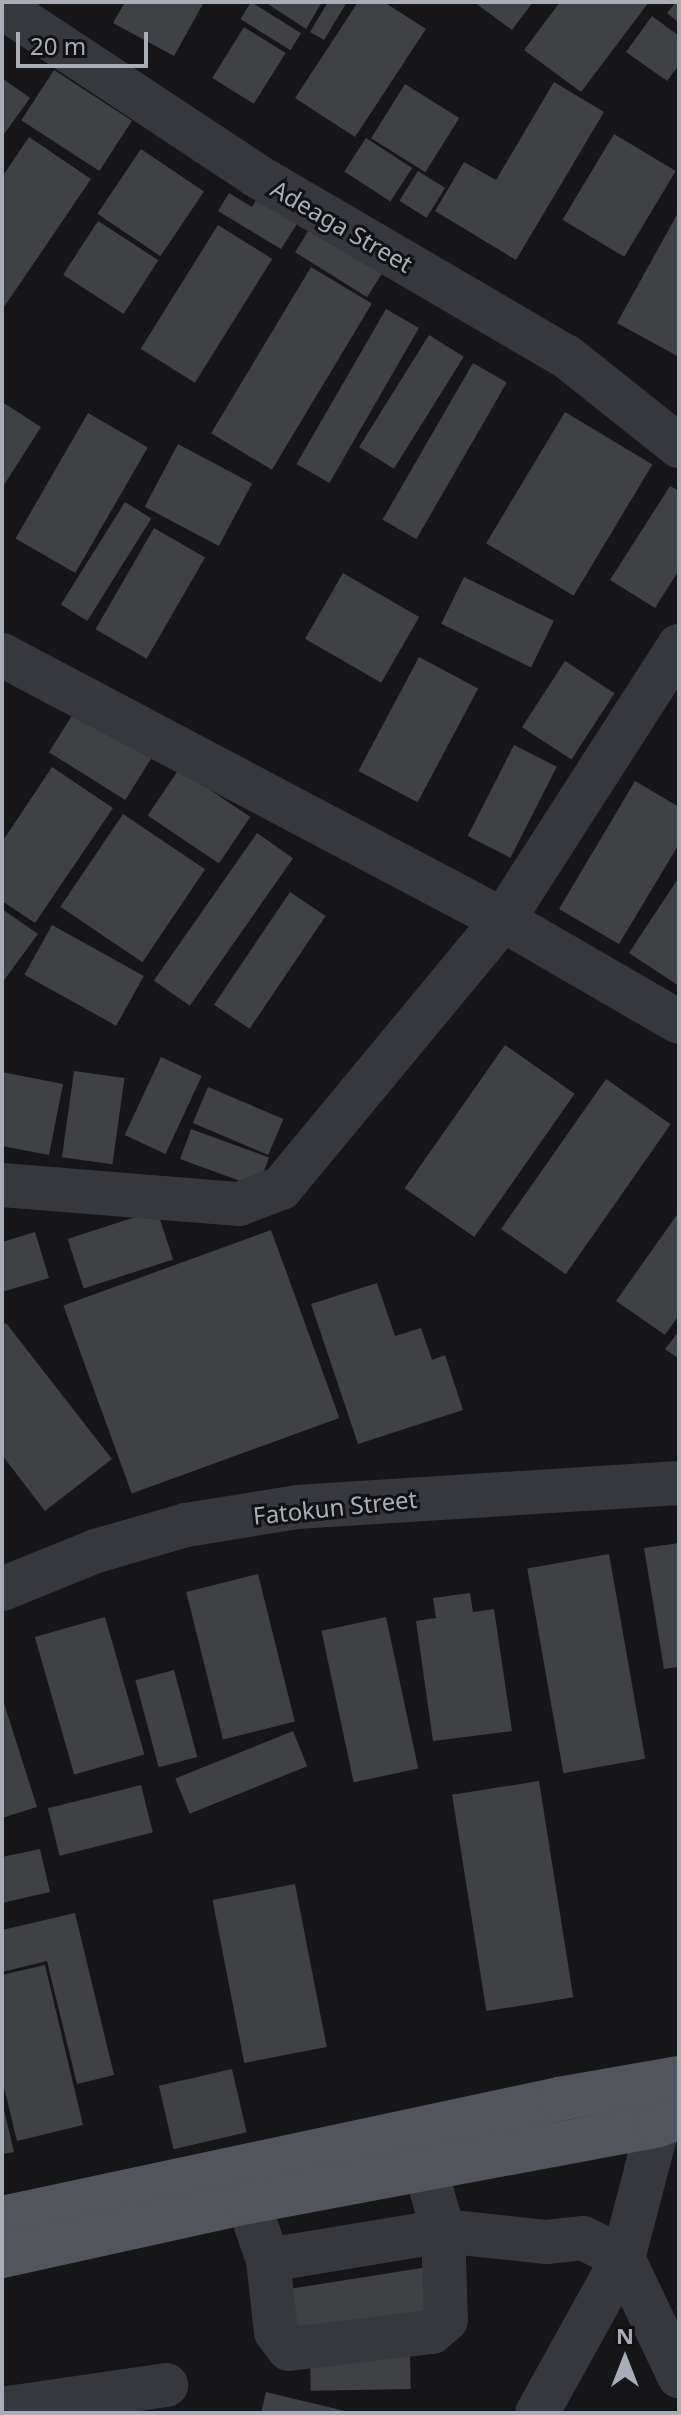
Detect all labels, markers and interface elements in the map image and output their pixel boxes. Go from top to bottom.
scale bar [20,16,152,66]
text: 20 m [30,29,86,62]
street label: Adeaga Street [266,174,418,278]
street label: Fatokun Street [252,1484,418,1530]
north arrow [585,2319,665,2399]
text: N [616,2320,634,2350]

